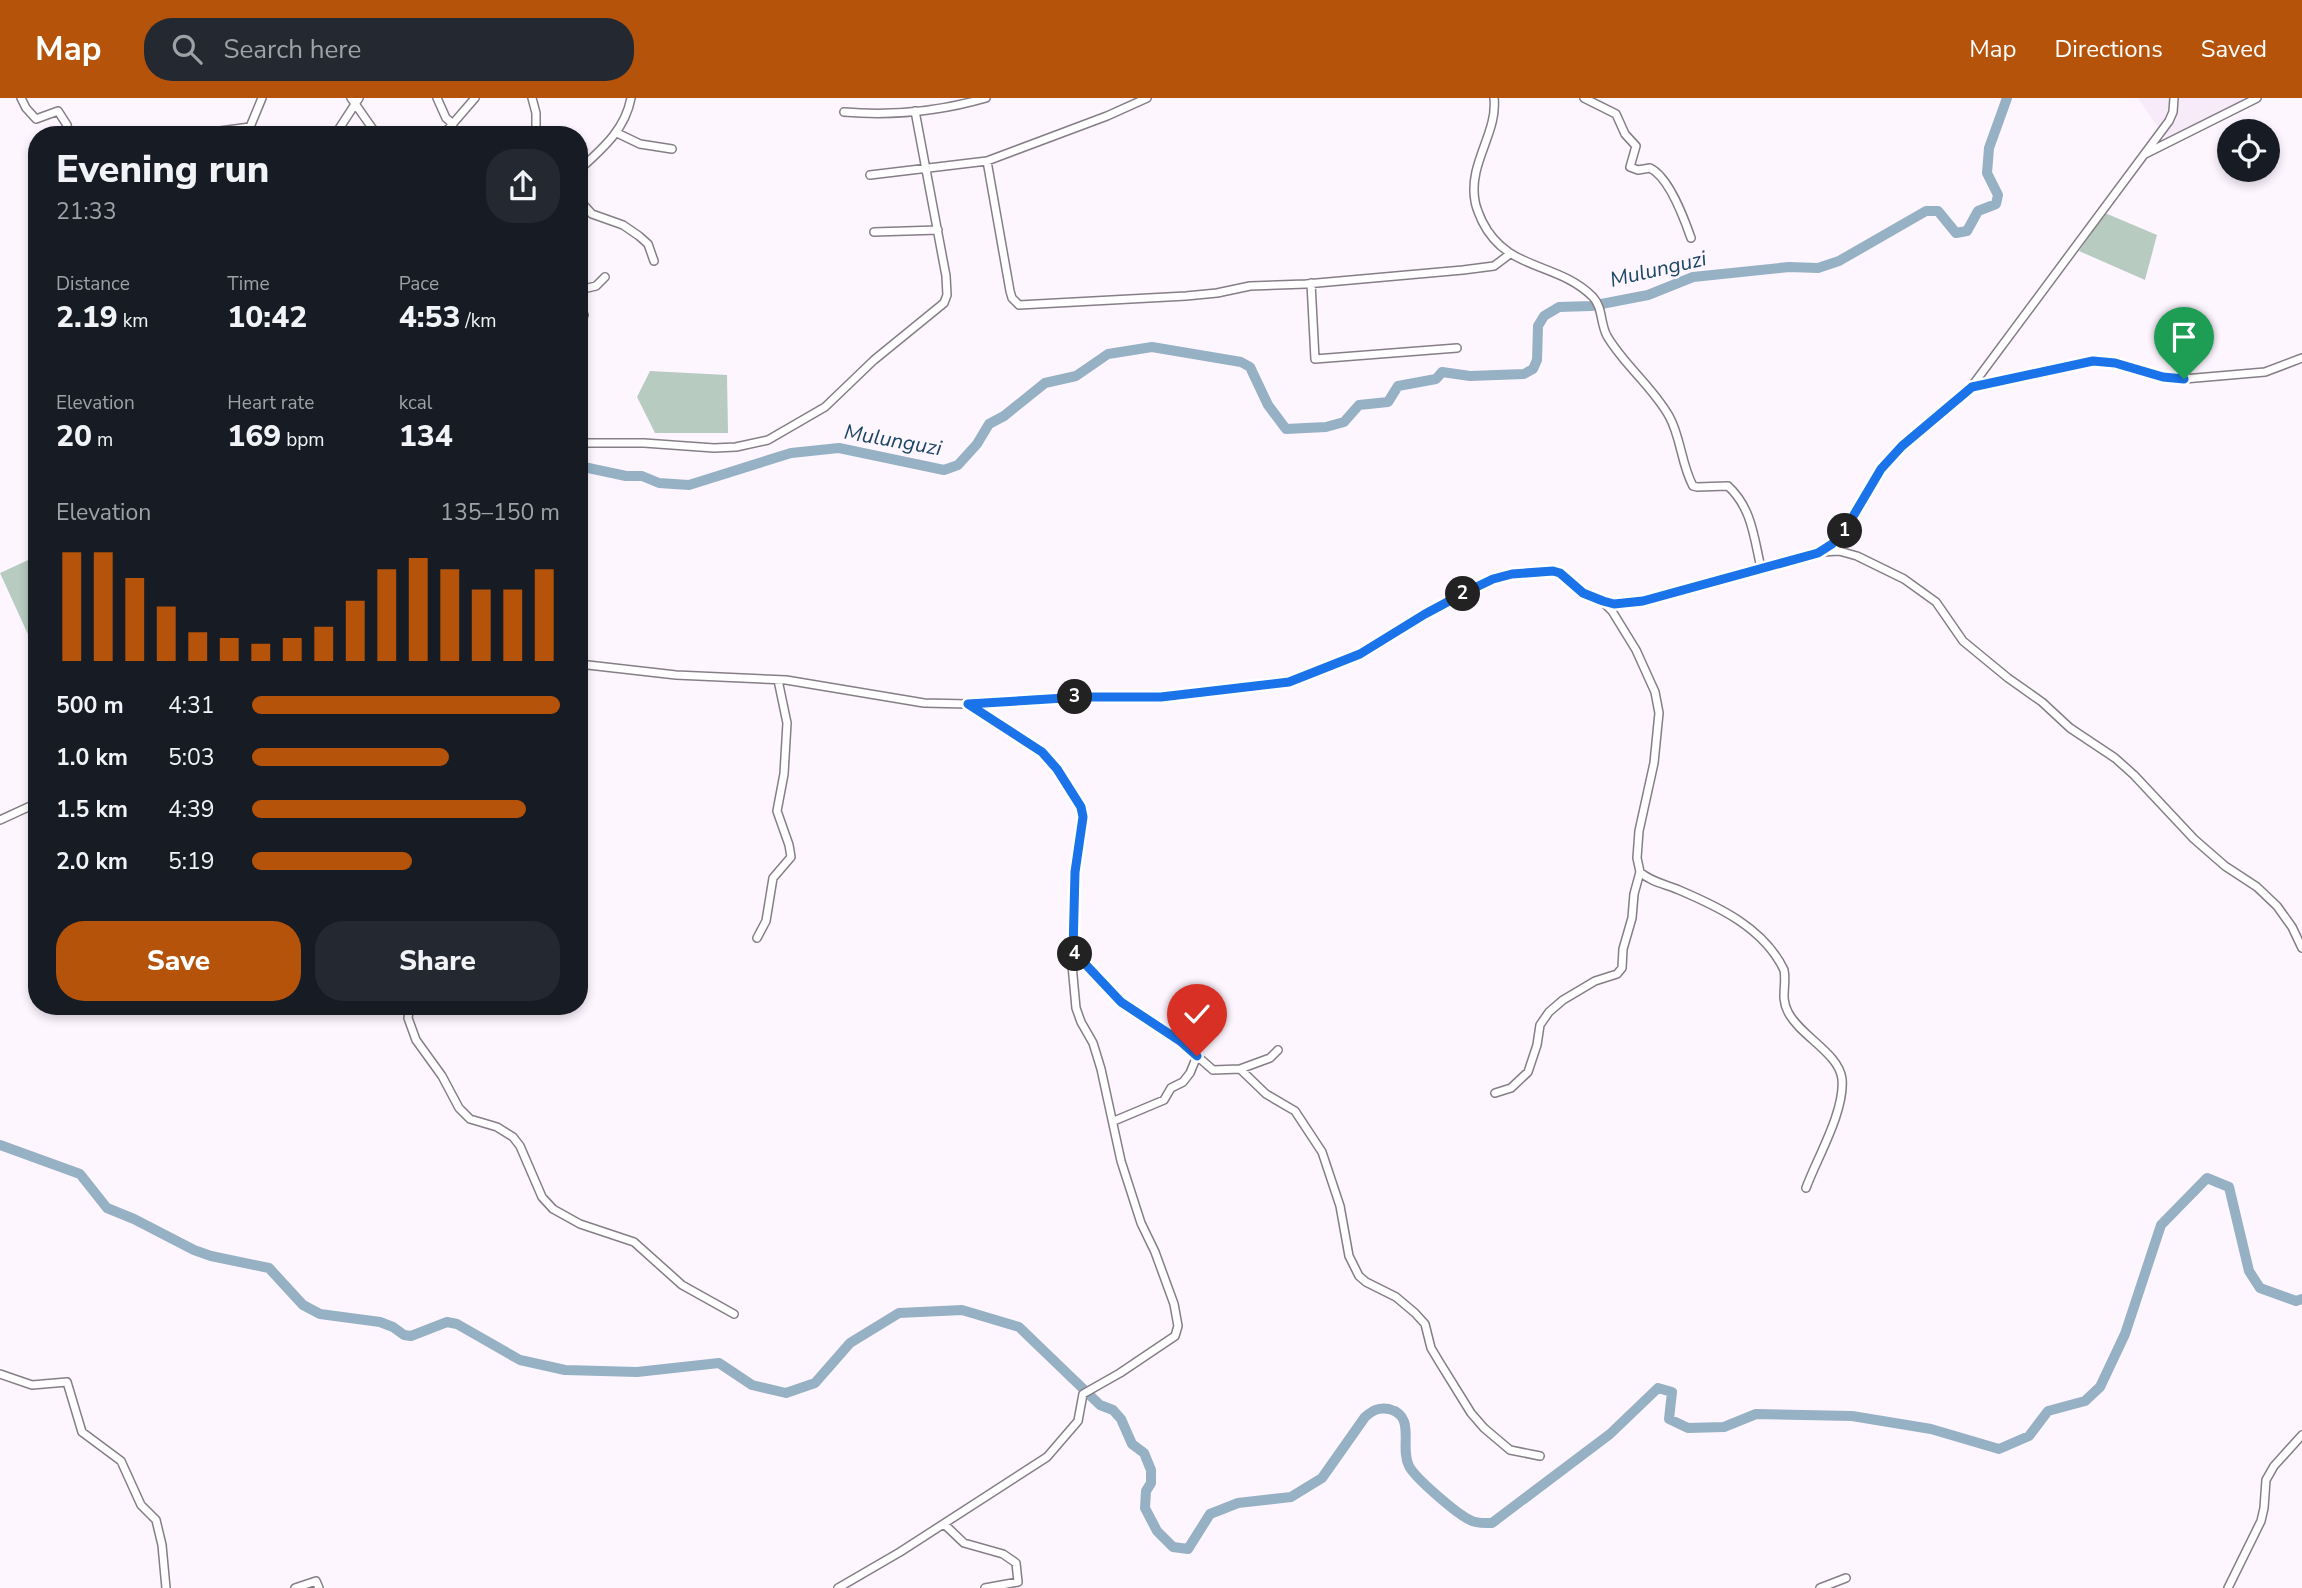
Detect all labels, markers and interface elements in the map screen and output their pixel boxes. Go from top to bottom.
search box [144,18,634,81]
text: Map [35,27,102,72]
icon: search [168,30,206,68]
text: Search here [224,32,361,67]
text: Map [1969,33,2016,65]
text: Directions [2054,33,2163,65]
text: Saved [2201,33,2267,65]
map controls [2217,119,2280,182]
button: locate [2217,119,2280,182]
text: Evening run [56,144,269,195]
button: share [486,149,560,223]
text: 21:33 [56,196,116,227]
water label: Mulunguzi [1607,244,1710,294]
text: Distance [56,271,130,297]
text: Time [227,271,270,297]
text: Pace [399,271,439,297]
text: 2.19 [56,297,118,338]
text: 10:42 [227,297,307,338]
text: 4:53 [399,297,460,338]
pin [2154,307,2214,379]
text: km [118,308,148,334]
text: /km [460,308,496,334]
icon: arrive [2165,318,2203,356]
text: Elevation [56,390,135,416]
text: Heart rate [227,390,314,416]
text: kcal [399,390,432,416]
text: 20 [56,416,92,457]
text: 169 [227,416,281,457]
text: 134 [399,416,453,457]
water label: Mulunguzi [842,418,945,463]
text: m [92,427,113,453]
text: bpm [281,427,325,453]
text: Elevation [56,497,151,528]
text: 135–150 m [440,497,560,528]
pin: 1 [1828,514,1862,548]
text: 1 [1839,517,1850,543]
pin: 2 [1446,576,1480,612]
text: 2 [1457,580,1468,606]
pin: 3 [1058,680,1092,714]
text: 3 [1069,683,1080,709]
text: 500 m [56,690,124,721]
text: 4:31 [168,690,215,721]
text: 1.0 km [56,742,128,773]
text: 5:03 [168,742,215,773]
text: 1.5 km [56,794,128,825]
text: 4:39 [168,794,215,825]
text: 2.0 km [56,846,128,877]
text: 5:19 [168,846,215,877]
button: Save [56,921,301,1001]
button: Share [315,921,560,1001]
pin: 4 [1058,936,1092,972]
text: 4 [1069,940,1080,966]
pin [1167,984,1227,1056]
icon: check [1178,995,1216,1033]

